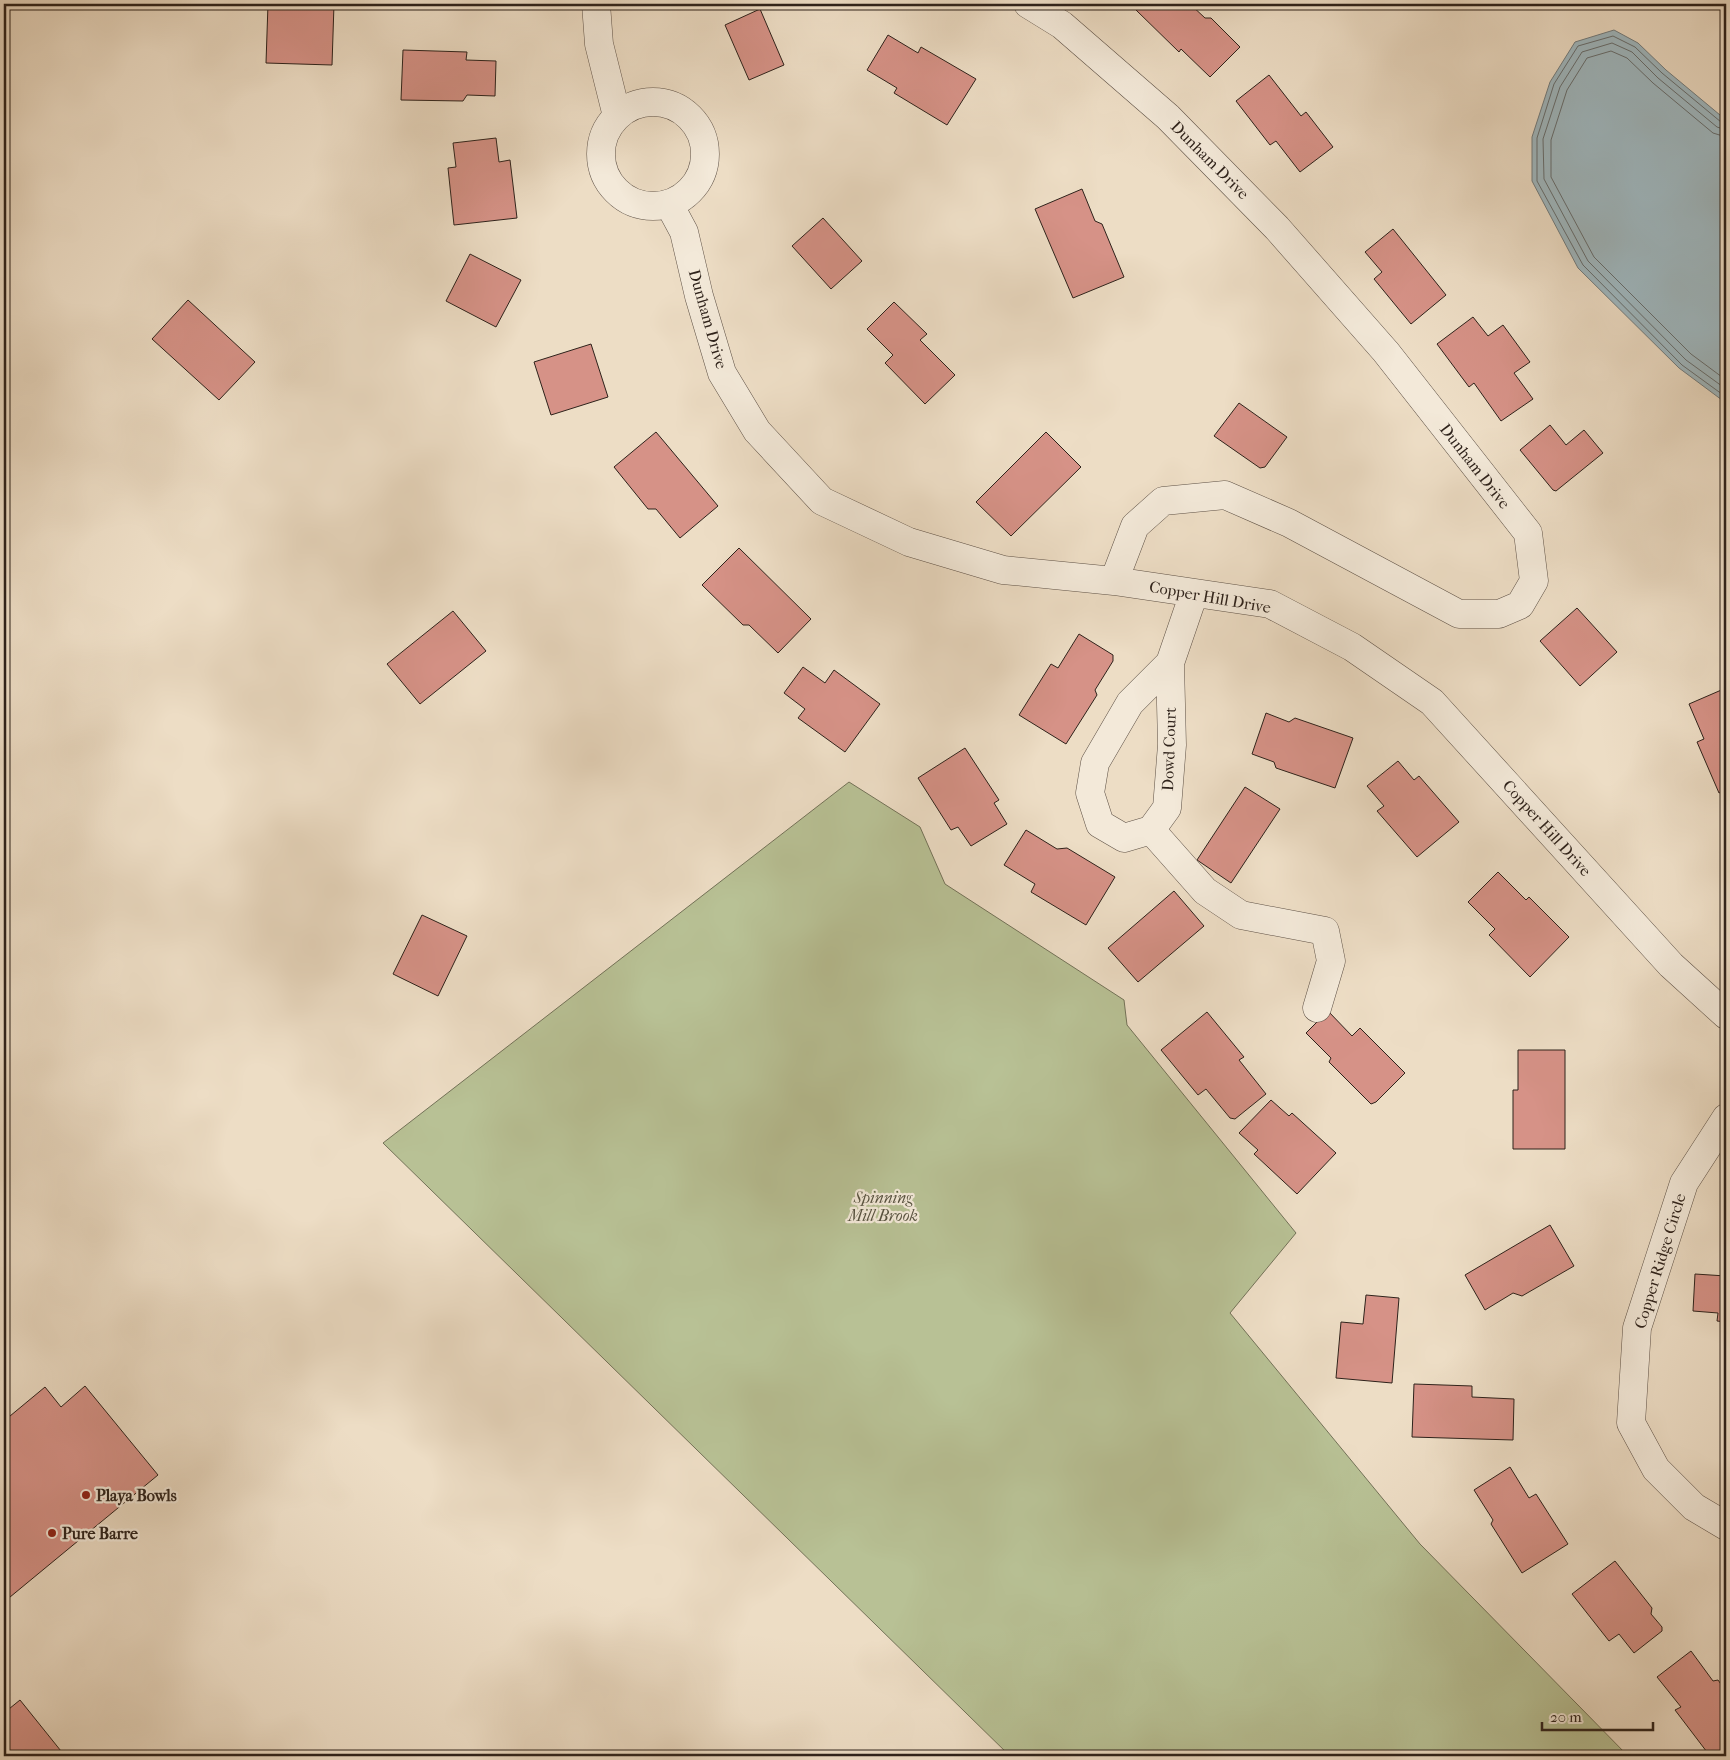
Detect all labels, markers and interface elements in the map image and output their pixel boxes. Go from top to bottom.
street label: Dunham Drive [1167,117,1253,203]
street label: Dunham Drive [685,267,731,371]
street label: Dunham Drive [1436,420,1514,512]
street label: Copper Hill Drive [1148,577,1272,617]
street label: Dowd Court [1158,706,1180,791]
street label: Copper Hill Drive [1499,776,1595,880]
park label: Spinning Mill Brook [847,1188,918,1225]
street label: Copper Ridge Circle [1630,1191,1690,1331]
place label: Playa Bowls [96,1486,177,1506]
marker: Playa Bowls [80,1489,92,1501]
place label: Pure Barre [62,1524,138,1543]
marker: Pure Barre [46,1527,58,1539]
scale bar [1542,1700,1654,1732]
text: 20 m [1550,1708,1582,1726]

